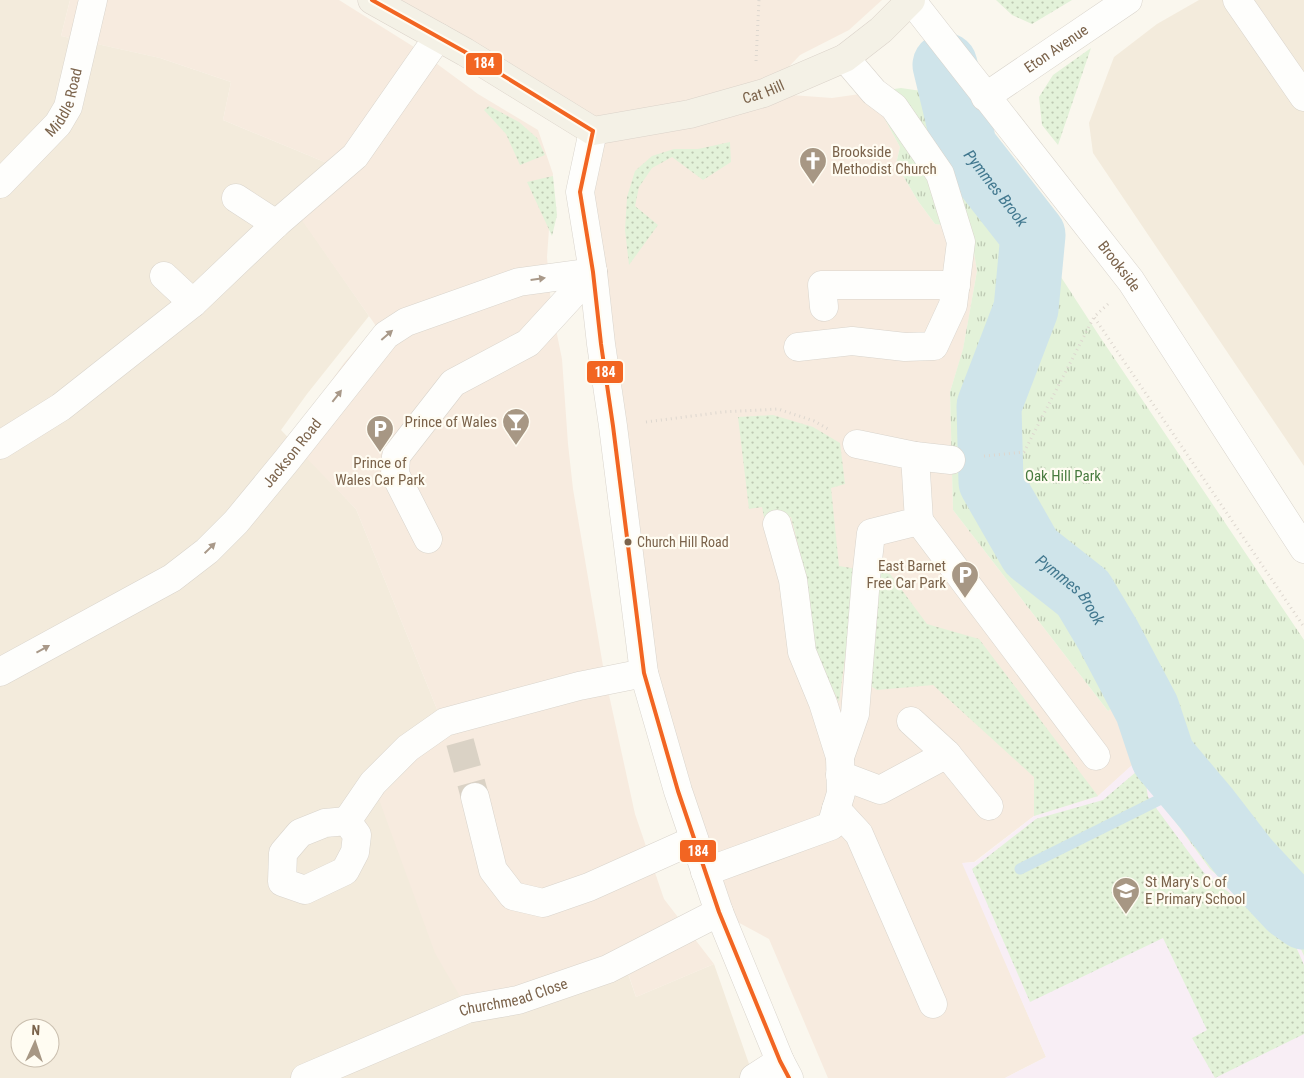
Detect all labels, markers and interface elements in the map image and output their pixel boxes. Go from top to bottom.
street label: Eton Avenue [1021,21,1092,77]
line badge: 184 [465,52,503,76]
text: 184 [473,55,495,71]
street label: Middle Road [42,66,86,141]
street label: Cat Hill [740,76,787,108]
place label: Brookside Methodist Church [832,143,937,178]
church icon: Brookside Methodist Church [798,146,828,185]
water label: Pymmes Brook [960,146,1032,231]
street label: Brookside [1094,237,1144,295]
one-way arrow [531,275,547,283]
one-way arrow [381,330,394,341]
line badge: 184 [586,360,624,384]
text: 184 [594,364,616,380]
one-way arrow [332,390,342,403]
bar icon: Prince of Wales [501,407,531,446]
place label: Prince of Wales [405,413,497,431]
parking icon: Prince of Wales Car Park [365,414,395,453]
street label: Jackson Road [259,415,325,491]
place label: Prince of Wales Car Park [335,454,425,489]
park label: Oak Hill Park [1025,467,1101,485]
place label: Church Hill Road [637,534,729,550]
marker: Church Hill Road [623,537,633,547]
one-way arrow [204,542,216,554]
water label: Pymmes Brook [1032,551,1109,629]
place label: East Barnet Free Car Park [867,557,946,592]
parking icon: East Barnet Free Car Park [950,560,980,599]
one-way arrow [35,645,50,653]
line badge: 184 [679,839,717,863]
text: 184 [687,843,709,859]
place label: St Mary's C of E Primary School [1145,873,1246,908]
school or university icon: St Mary's C of E Primary School [1111,876,1141,915]
street label: Churchmead Close [456,975,570,1020]
north arrow [10,1018,60,1068]
text: N [31,1022,40,1038]

